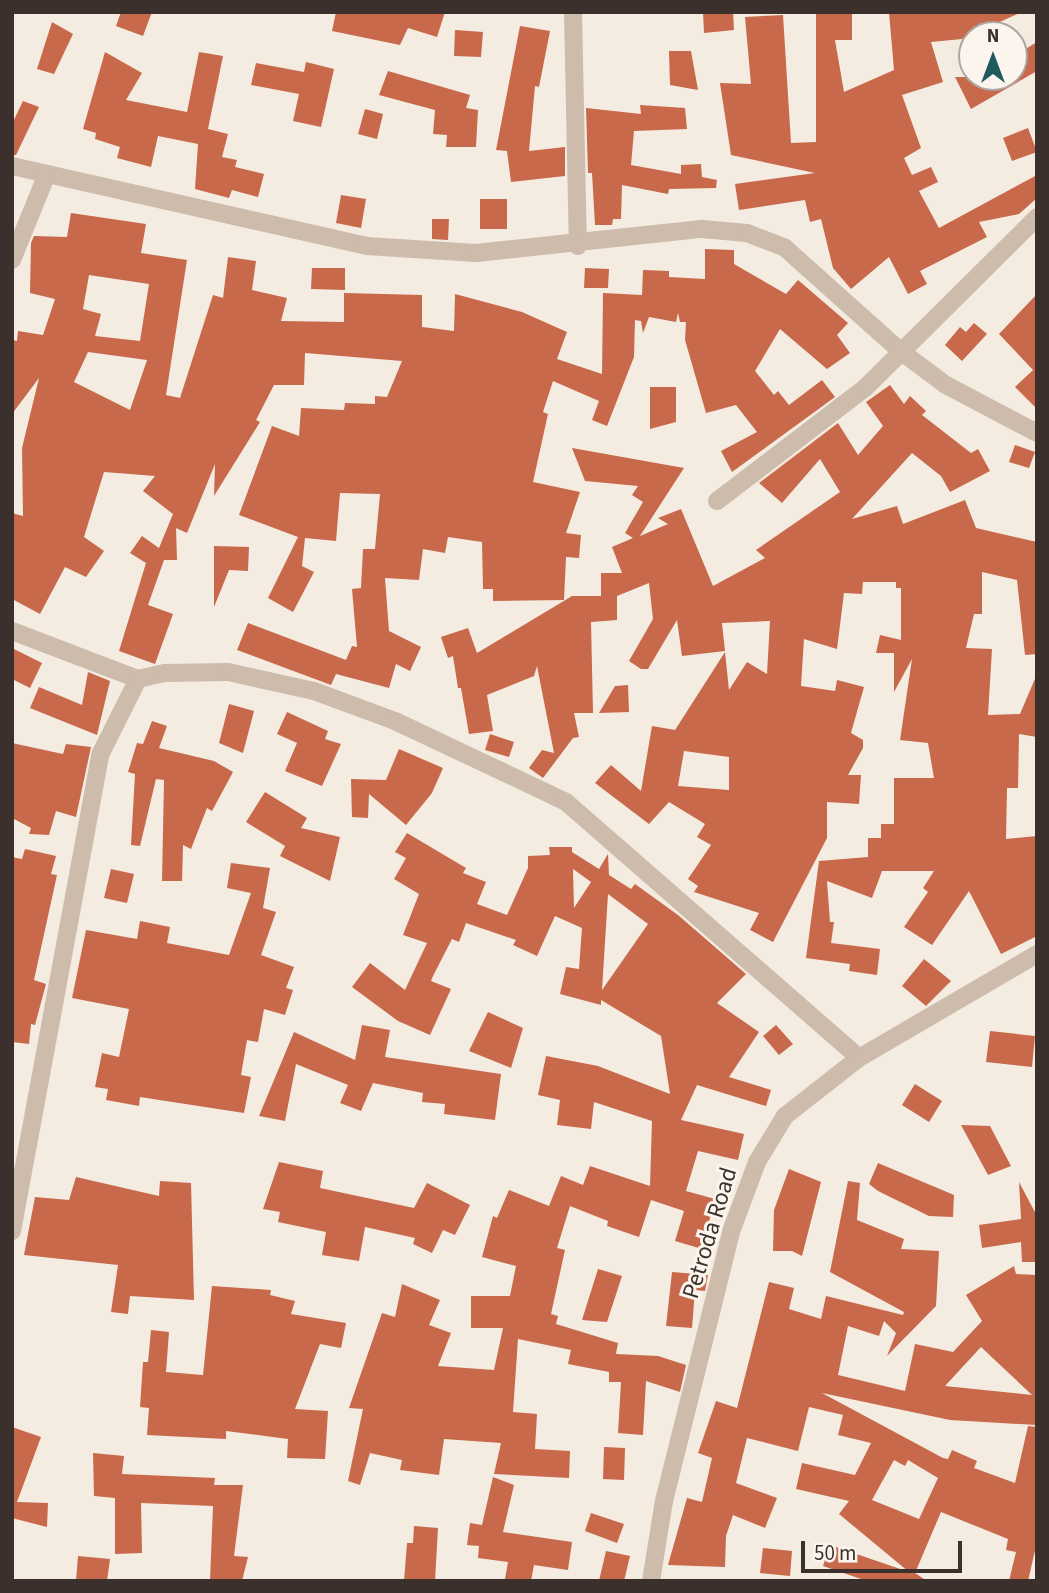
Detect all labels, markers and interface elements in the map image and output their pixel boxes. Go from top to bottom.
north arrow [958,21,1028,91]
text: N [987,23,999,50]
street label: Petroda Road [676,1164,744,1302]
scale bar [804,1526,965,1570]
text: 50 m [814,1538,856,1568]

